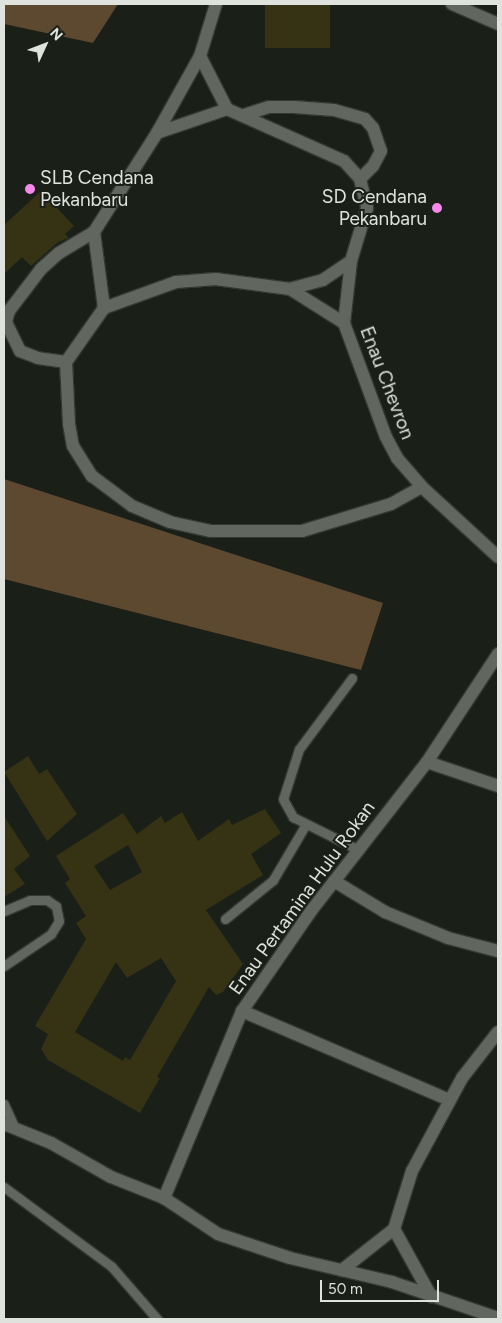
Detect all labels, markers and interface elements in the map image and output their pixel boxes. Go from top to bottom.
north arrow [20,20,70,70]
text: N [46,25,66,44]
place label: SLB Cendana Pekanbaru [40,167,154,211]
marker: SLB Cendana Pekanbaru [24,183,36,195]
place label: SD Cendana Pekanbaru [322,186,427,230]
marker: SD Cendana Pekanbaru [431,202,443,214]
street label: Enau Chevron [355,323,419,443]
street label: Enau Pertamina Hulu Rokan [224,797,380,999]
scale bar [322,1270,441,1302]
text: 50 m [328,1280,363,1298]

